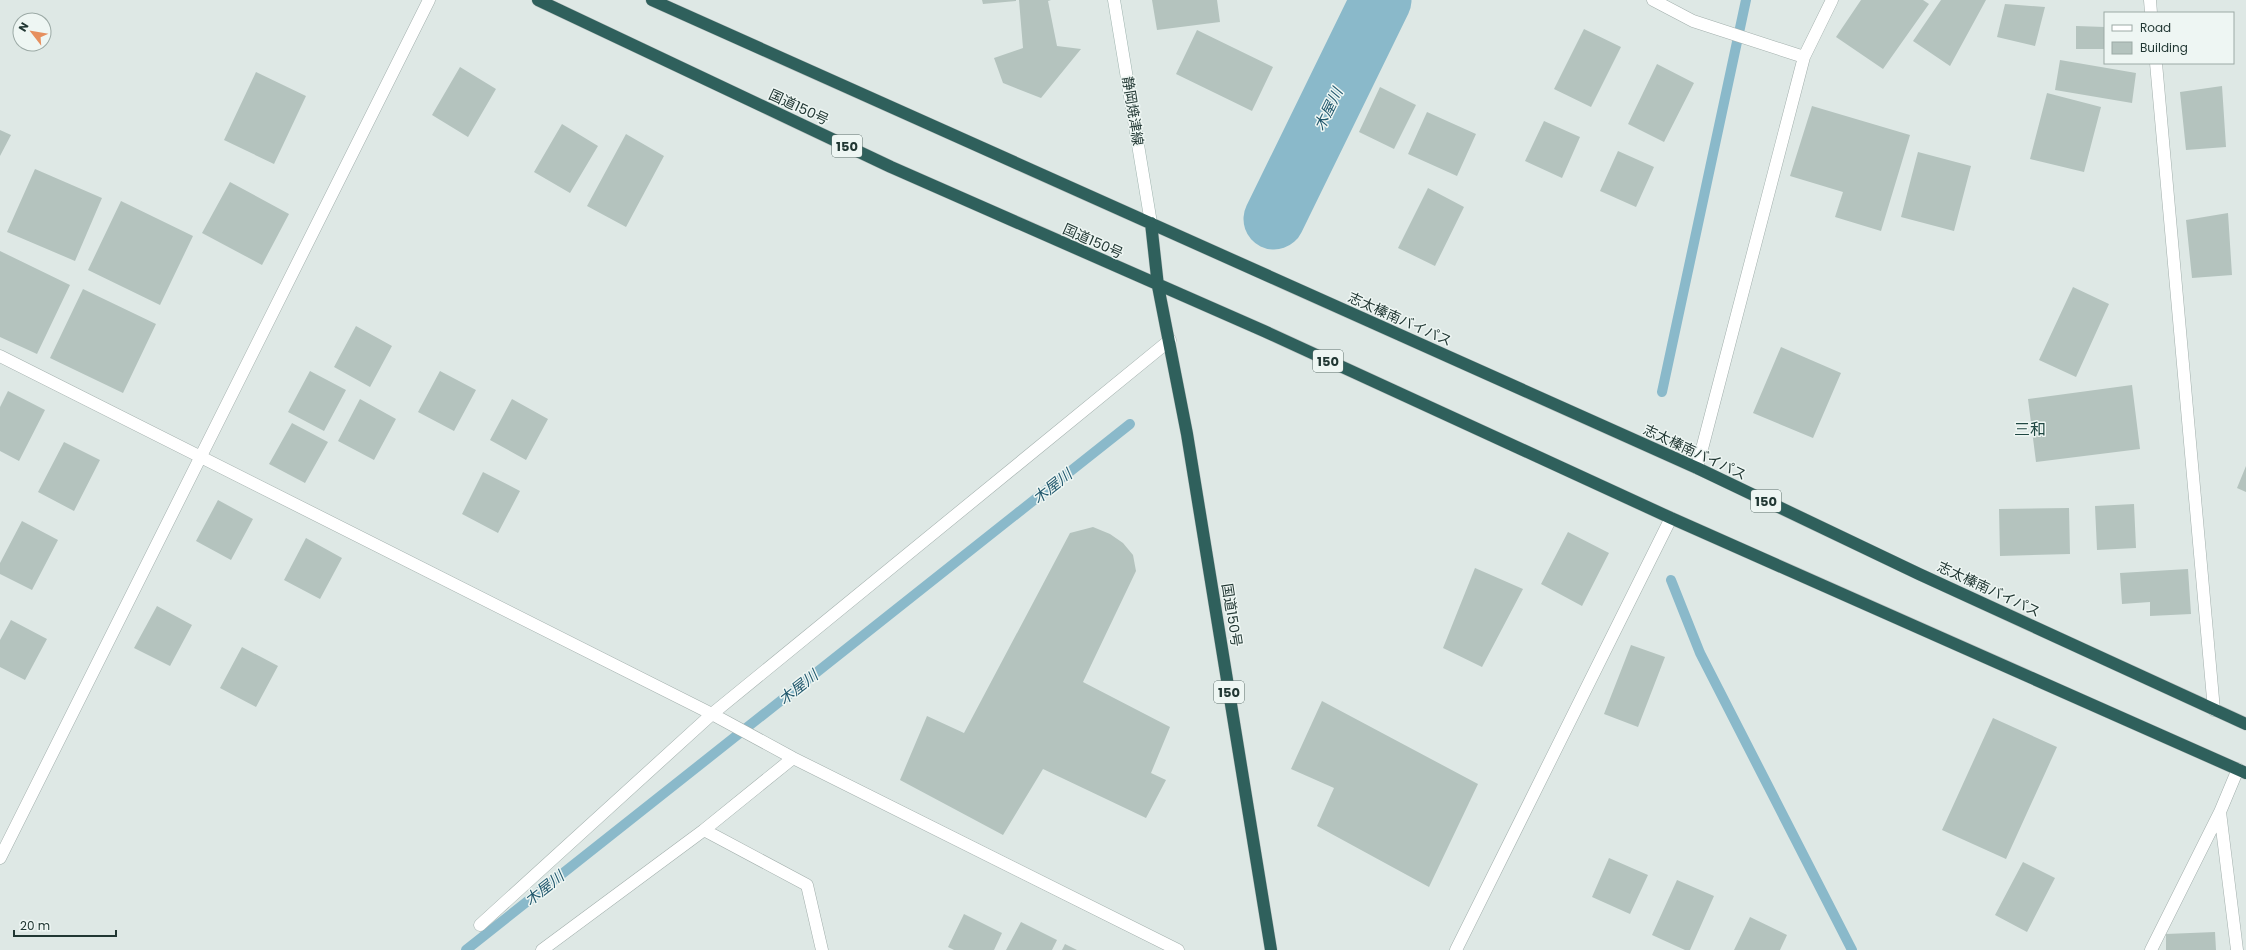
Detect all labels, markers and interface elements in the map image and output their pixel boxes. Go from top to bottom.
north arrow [12,12,52,52]
legend [2104,12,2234,64]
text: N [14,19,32,35]
text: Road [2140,19,2171,36]
text: Building [2140,39,2188,56]
street label: 静岡焼津線 [1118,75,1148,147]
water label: 木屋川 [1309,82,1348,134]
street label: 国道150号 [766,84,832,130]
road number: 150 [832,135,862,157]
street label: 国道150号 [1060,219,1126,263]
street label: 志太榛南バイパス [1345,287,1455,351]
road number: 150 [1313,350,1343,372]
district label: 三和 [2014,418,2046,441]
street label: 志太榛南バイパス [1640,419,1750,485]
water label: 木屋川 [1028,463,1078,508]
road number: 150 [1751,490,1781,512]
street label: 志太榛南バイパス [1934,556,2044,622]
street label: 国道150号 [1217,582,1247,648]
water label: 木屋川 [774,664,824,709]
road number: 150 [1214,681,1244,703]
water label: 木屋川 [520,865,570,910]
scale bar [14,912,116,938]
text: 20 m [20,917,50,934]

